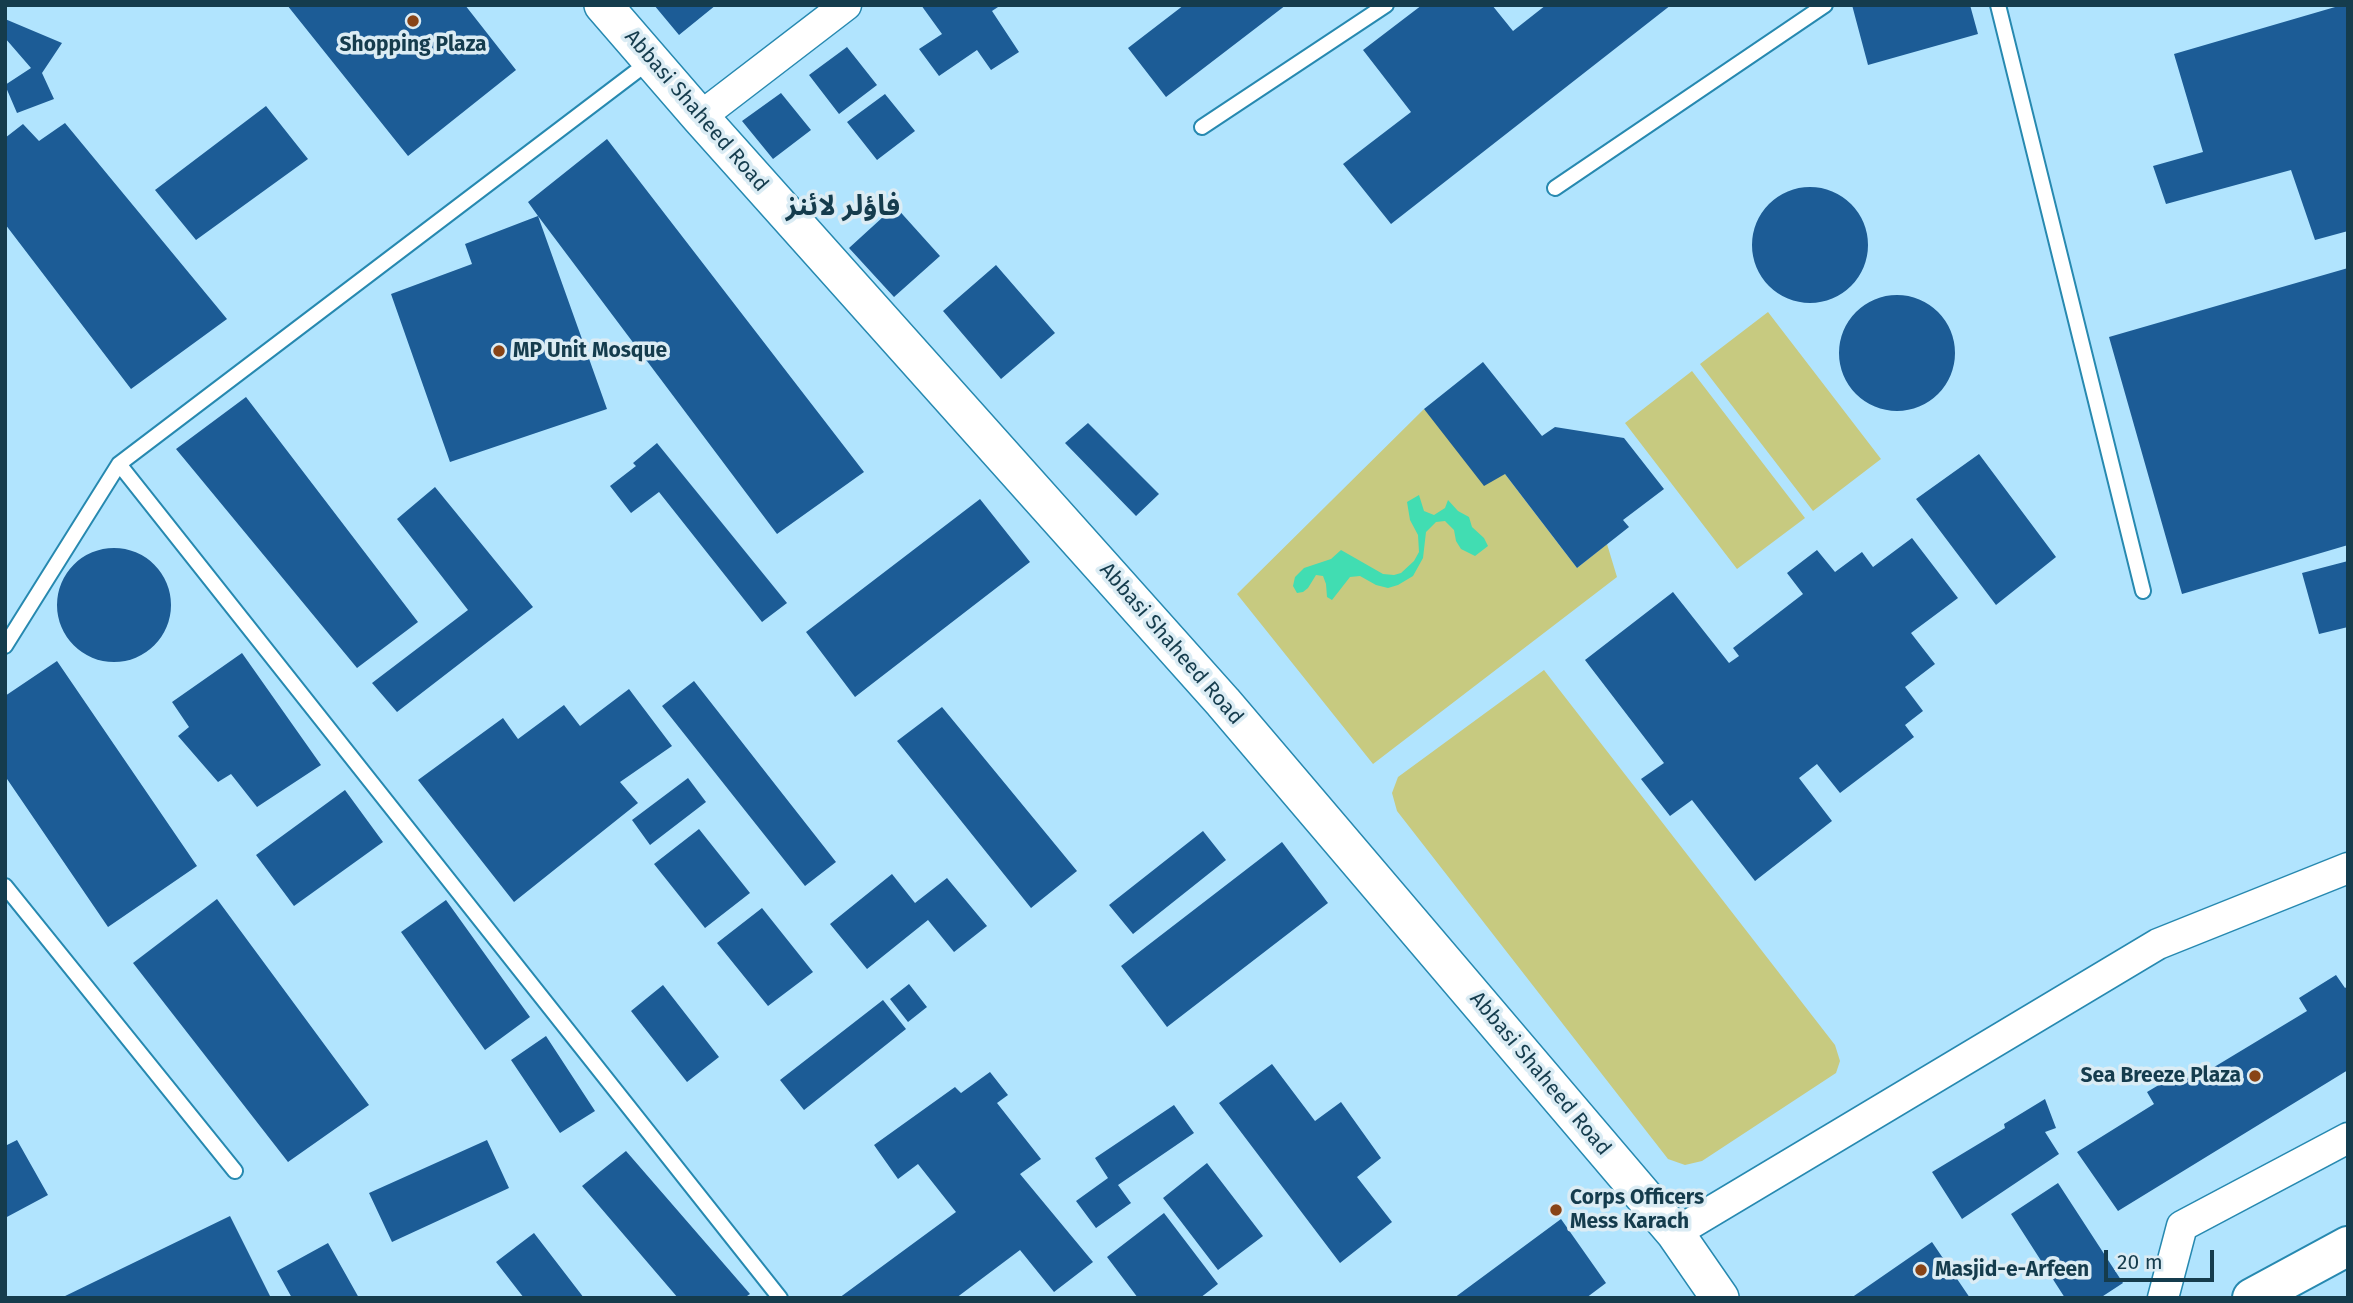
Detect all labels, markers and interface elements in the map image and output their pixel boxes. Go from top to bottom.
marker: Shopping Plaza [405,13,421,29]
street label: Abbasi Shaheed Road [619,25,773,197]
place label: Shopping Plaza [340,32,486,58]
district label: فاؤلر لائنز [786,190,900,224]
place label: MP Unit Mosque [513,338,667,364]
marker: MP Unit Mosque [491,343,507,359]
street label: Abbasi Shaheed Road [1094,558,1248,730]
street label: Abbasi Shaheed Road [1464,987,1616,1161]
place label: Sea Breeze Plaza [2080,1063,2241,1089]
marker: Sea Breeze Plaza [2247,1068,2263,1084]
place label: Corps Officers Mess Karach [1570,1185,1704,1235]
marker: Corps Officers Mess Karach [1548,1202,1564,1218]
scale bar [2108,1236,2218,1280]
text: 20 m [2117,1249,2163,1275]
place label: Masjid-e-Arfeen [1935,1257,2089,1283]
marker: Masjid-e-Arfeen [1913,1262,1929,1278]

